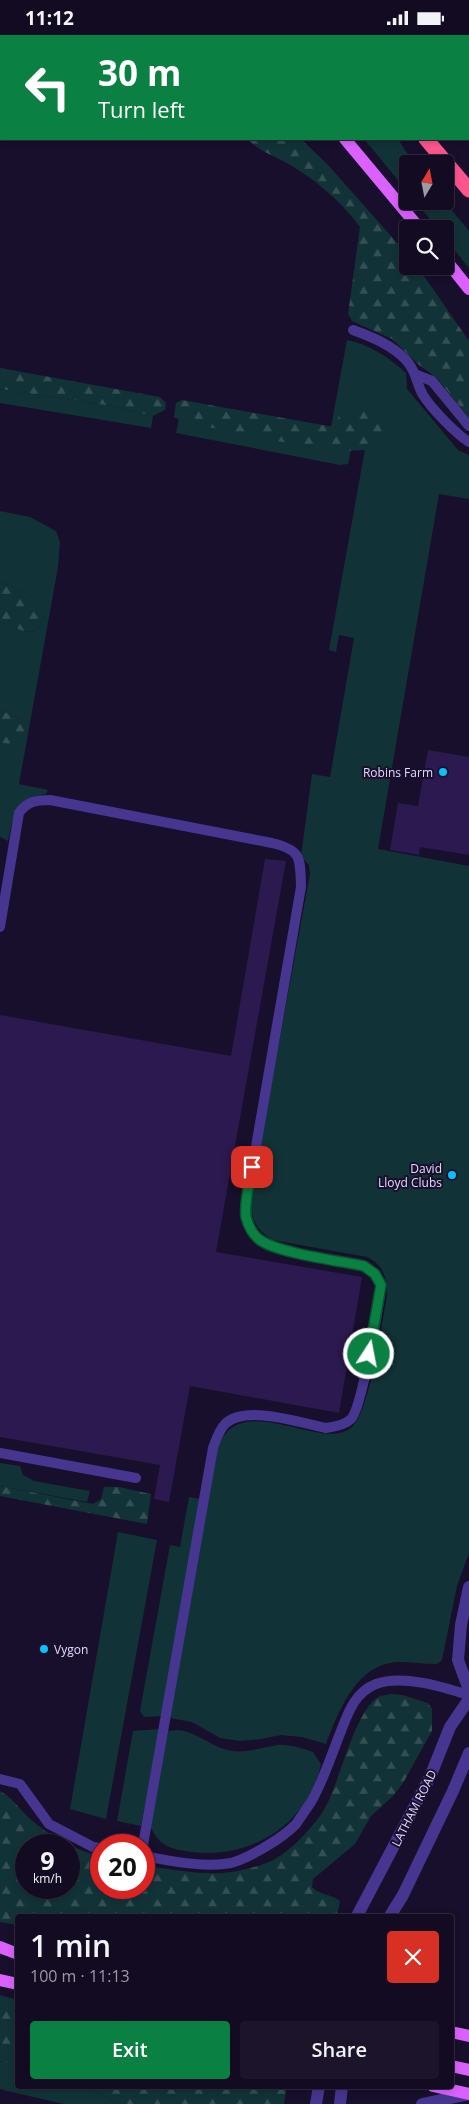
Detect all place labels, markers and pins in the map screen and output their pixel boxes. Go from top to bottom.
place label: Robins Farm [363,764,433,781]
marker: Robins Farm [437,766,449,778]
pin [231,1146,273,1188]
place label: David Lloyd Clubs [378,1160,442,1191]
marker: David Lloyd Clubs [446,1169,458,1181]
place label: Vygon [54,1641,88,1658]
marker: Vygon [38,1643,50,1655]

